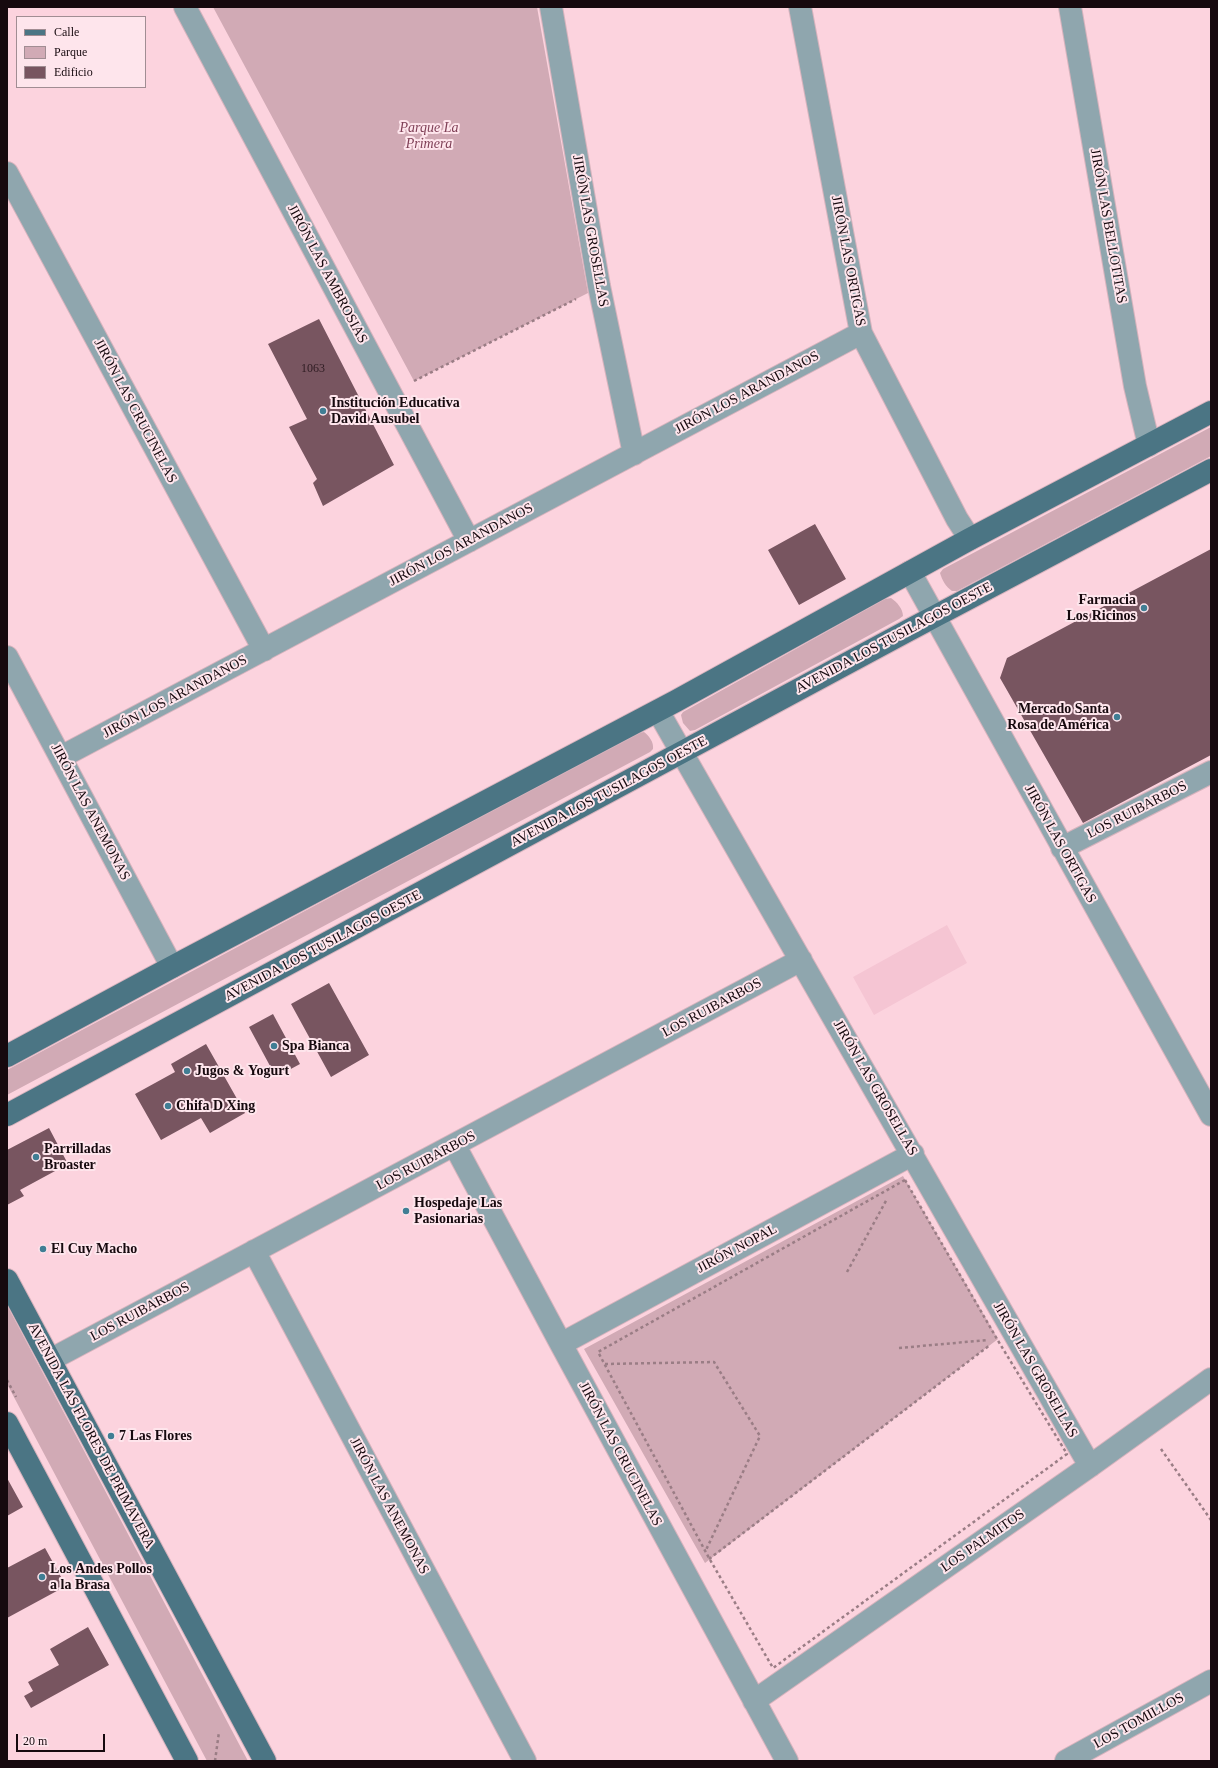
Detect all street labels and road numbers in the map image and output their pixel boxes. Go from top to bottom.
street label: JIRÓN LAS BELLOTITAS [1086,147,1130,305]
street label: JIRÓN LAS GROSELLAS [568,154,612,308]
street label: JIRÓN LAS ORTIGAS [827,194,869,328]
street label: JIRÓN LAS AMBROSIAS [283,202,371,346]
street label: JIRÓN LAS CRUCINELAS [90,336,180,486]
street label: JIRÓN LOS ARANDANOS [672,348,822,438]
street label: JIRÓN LOS ARANDANOS [386,500,536,590]
street label: AVENIDA LOS TUSILAGOS OESTE [793,579,995,697]
street label: JIRÓN LOS ARANDANOS [100,652,250,742]
street label: AVENIDA LOS TUSILAGOS OESTE [508,733,710,851]
street label: JIRÓN LAS ANEMONAS [47,741,133,883]
street label: LOS RUIBARBOS [1084,778,1190,842]
street label: JIRÓN LAS ORTIGAS [1020,782,1100,906]
street label: AVENIDA LOS TUSILAGOS OESTE [222,887,424,1005]
street label: LOS RUIBARBOS [659,975,765,1041]
street label: JIRÓN LAS GROSELLAS [829,1017,921,1159]
street label: LOS RUIBARBOS [373,1128,479,1194]
street label: JIRÓN NOPAL [694,1221,780,1277]
street label: LOS RUIBARBOS [87,1279,193,1345]
street label: JIRÓN LAS GROSELLAS [989,1299,1081,1441]
street label: AVENIDA LAS FLORES DE PRIMAVERA [24,1320,158,1552]
street label: JIRÓN LAS CRUCINELAS [575,1379,665,1529]
street label: JIRÓN LAS ANEMONAS [346,1435,432,1577]
street label: LOS PALMITOS [938,1506,1028,1576]
street label: LOS TOMILLOS [1091,1689,1187,1753]

